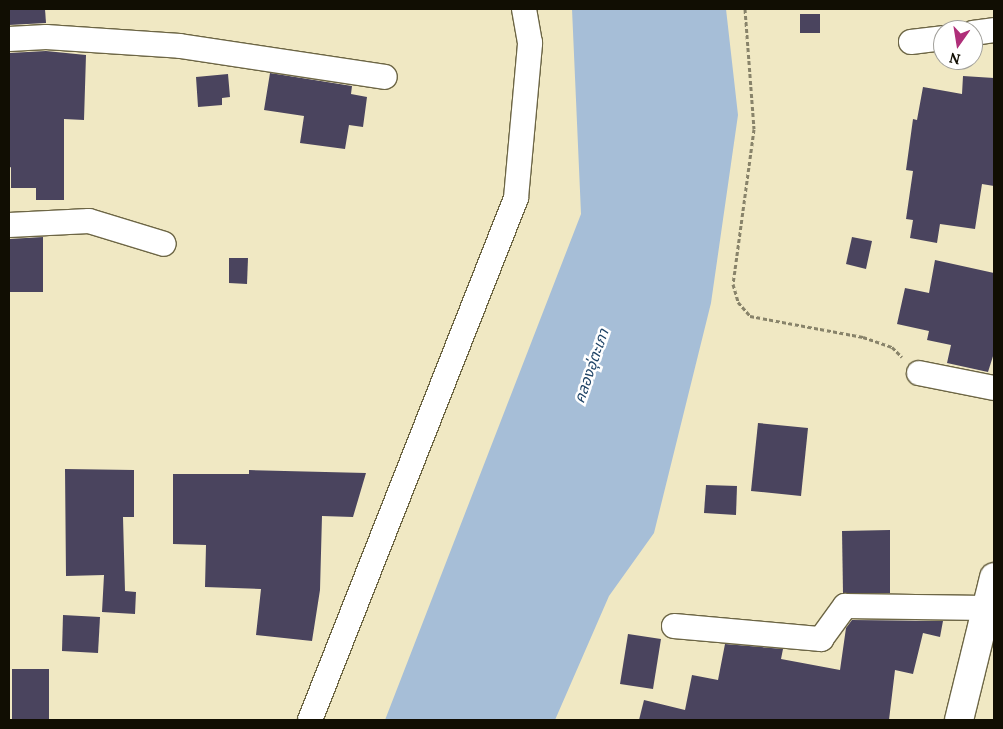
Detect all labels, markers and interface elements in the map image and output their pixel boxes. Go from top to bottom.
north arrow [933,20,983,70]
text: N [948,49,962,69]
water label: คลองอุ่ตะเภา [570,327,612,405]

